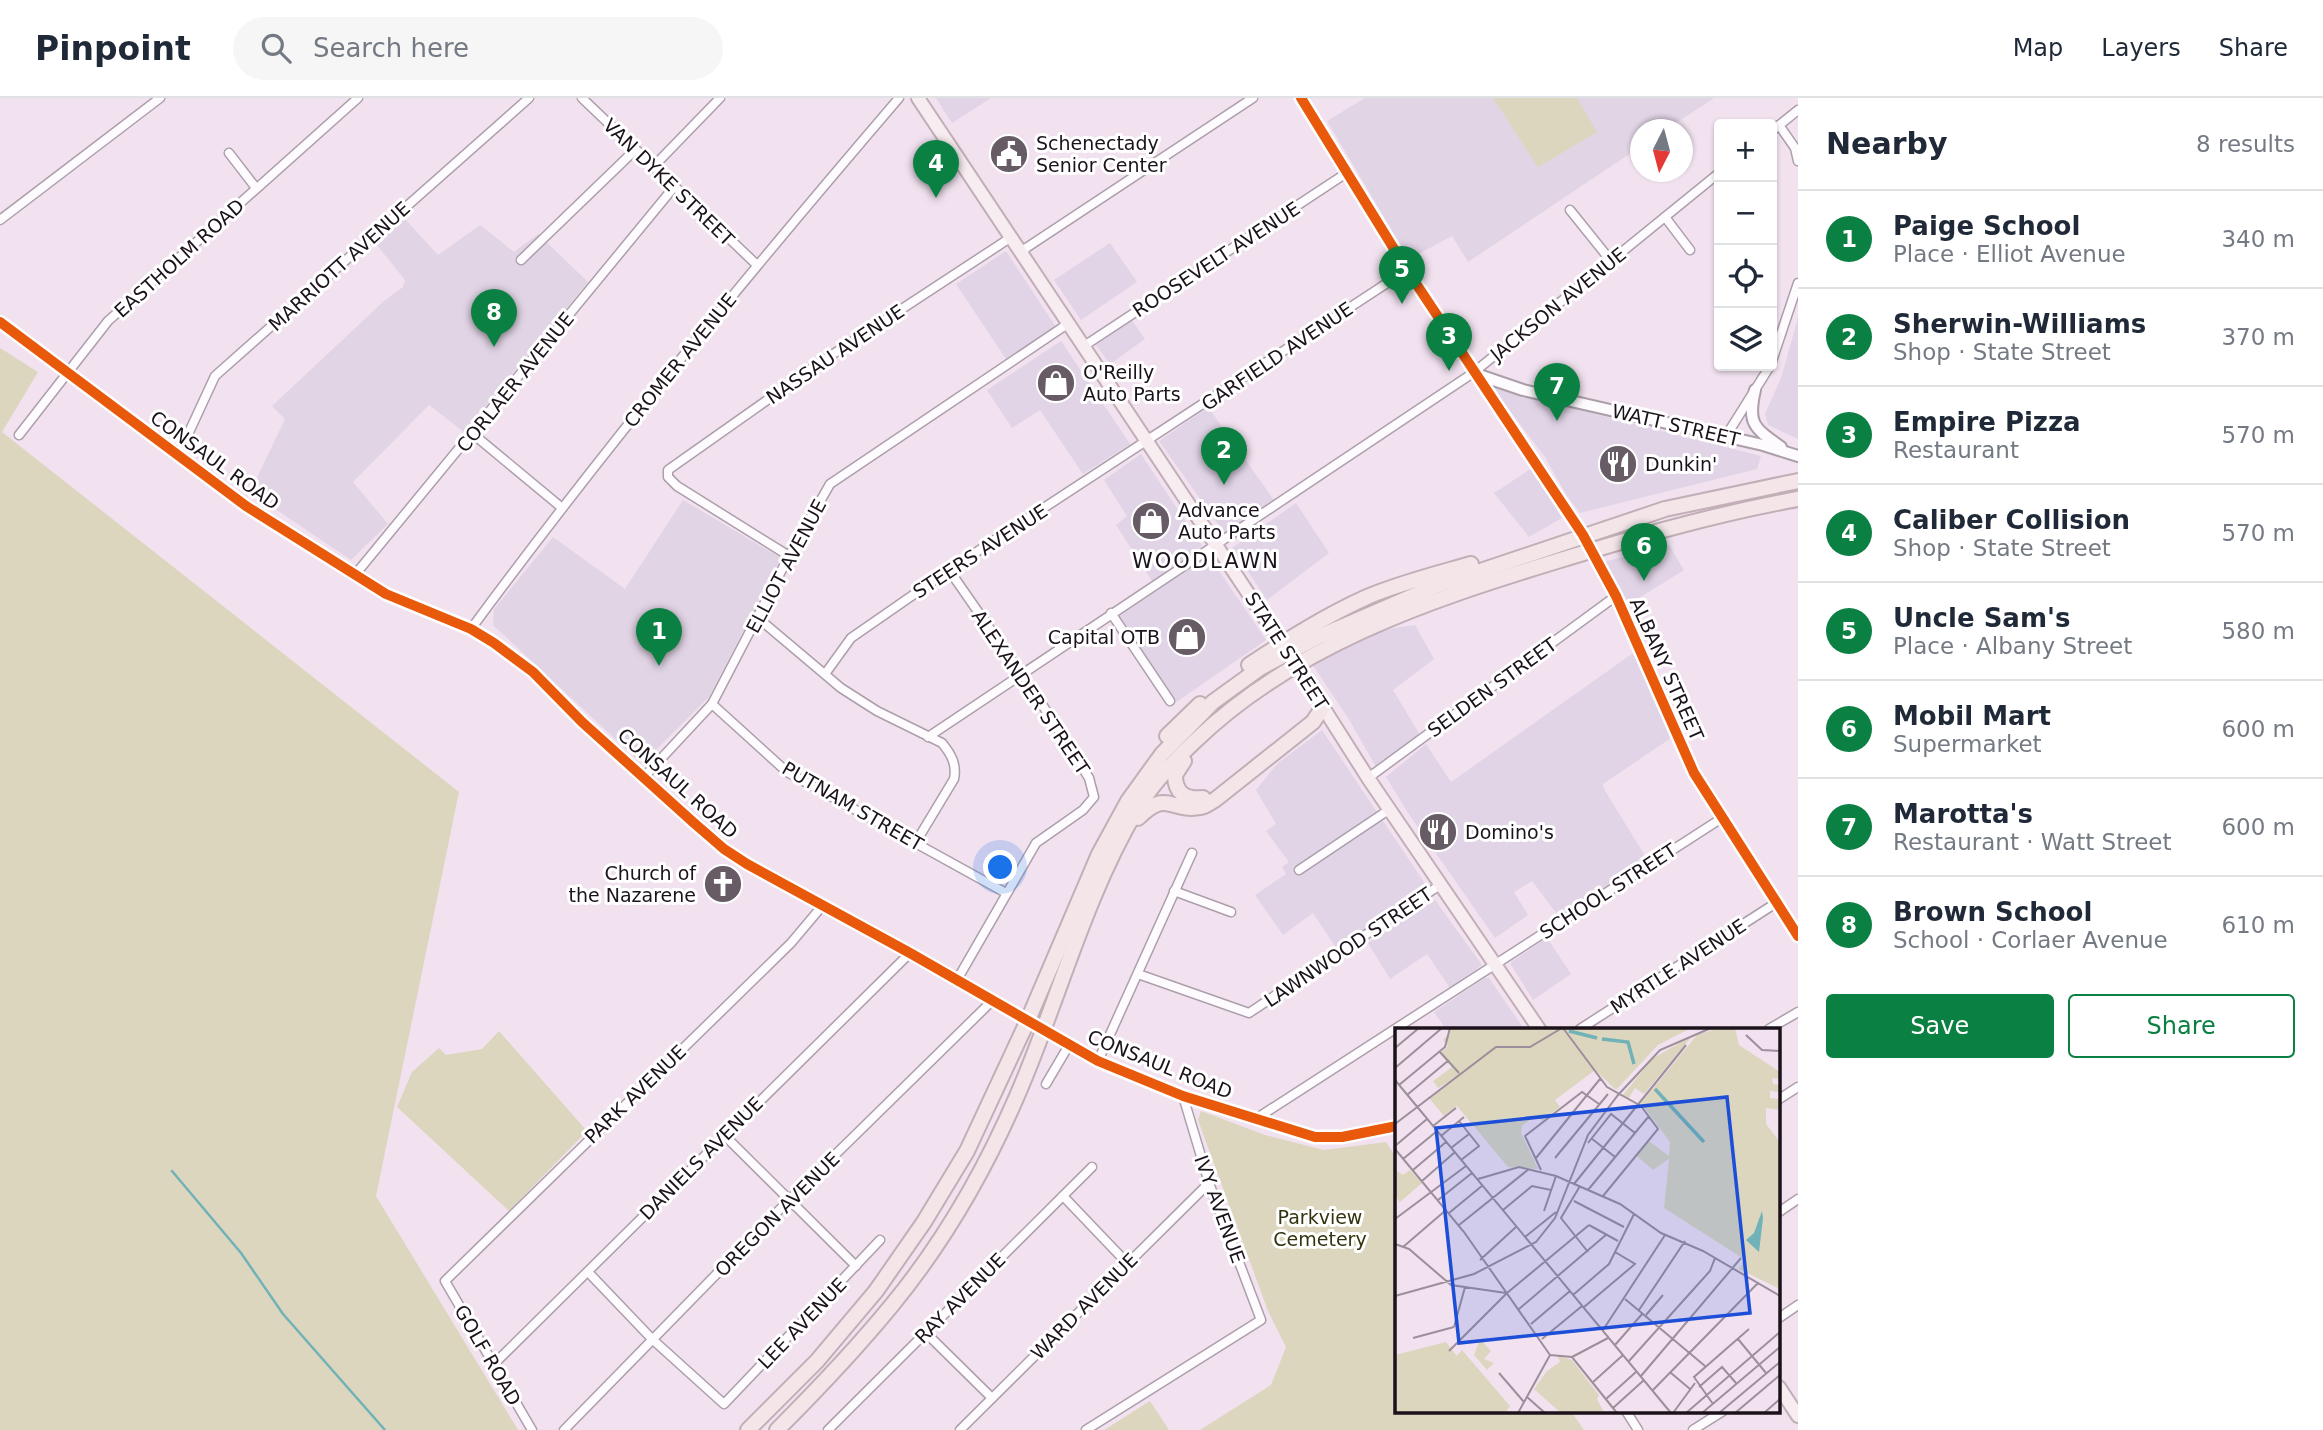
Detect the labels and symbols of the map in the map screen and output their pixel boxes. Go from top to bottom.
street label: VAN DYKE STREET [599,114,739,250]
north arrow [1630,119,1693,182]
place label: Schenectady Senior Center [1036,132,1167,176]
public building icon: Schenectady Senior Center [988,133,1030,175]
pin: 4 [913,140,959,198]
street label: EASTHOLM ROAD [110,194,248,322]
street label: MARRIOTT AVENUE [264,197,414,335]
street label: ROOSEVELT AVENUE [1128,197,1304,321]
street label: JACKSON AVENUE [1485,243,1630,366]
pin: 5 [1379,246,1425,304]
pin: 8 [471,289,517,347]
street label: CROMER AVENUE [619,289,741,431]
street label: GARFIELD AVENUE [1197,297,1357,415]
street label: NASSAU AVENUE [762,300,908,408]
street label: CORLAER AVENUE [452,308,578,456]
pin: 3 [1426,313,1472,371]
place label: O'Reilly Auto Parts [1083,361,1181,405]
shop icon: O'Reilly Auto Parts [1035,362,1077,404]
pin: 7 [1534,363,1580,421]
street label: WATT STREET [1610,400,1743,451]
street label: CONSAUL ROAD [146,406,284,514]
pin: 2 [1201,427,1247,485]
restaurant icon: Dunkin' [1597,443,1639,485]
place label: Dunkin' [1645,453,1717,475]
street label: ELLIOT AVENUE [741,495,831,637]
street label: STEERS AVENUE [909,499,1051,603]
place label: Advance Auto Parts [1178,499,1276,543]
shop icon: Advance Auto Parts [1130,500,1172,542]
pin: 6 [1621,523,1667,581]
district label: WOODLAWN [1132,549,1280,573]
street label: STATE STREET [1241,588,1333,714]
street label: ALBANY STREET [1626,594,1709,744]
street label: ALEXANDER STREET [968,605,1095,779]
pin: 1 [636,608,682,666]
shop icon: Capital OTB [1166,616,1208,658]
place label: Capital OTB [1048,626,1160,648]
street label: SELDEN STREET [1423,633,1561,741]
street label: CONSAUL ROAD [613,723,743,843]
street label: PUTNAM STREET [779,757,928,855]
restaurant icon: Domino's [1417,811,1459,853]
place label: Domino's [1465,821,1554,843]
street label: SCHOOL STREET [1535,838,1681,943]
your location [983,850,1017,884]
place label: Church of the Nazarene [568,862,697,906]
church icon: Church of the Nazarene [702,863,744,905]
street label: LAWNWOOD STREET [1260,882,1436,1011]
street label: MYRTLE AVENUE [1606,914,1750,1018]
street label: CONSAUL ROAD [1085,1025,1235,1103]
inset map [1395,1028,1780,1412]
street label: PARK AVENUE [580,1040,690,1148]
street label: DANIELS AVENUE [635,1092,767,1224]
street label: OREGON AVENUE [710,1147,844,1281]
street label: IVY AVENUE [1190,1152,1250,1266]
park label: Parkview Cemetery [1273,1206,1367,1250]
street label: RAY AVENUE [910,1248,1010,1348]
street label: WARD AVENUE [1026,1248,1142,1364]
street label: LEE AVENUE [753,1273,851,1373]
street label: GOLF ROAD [450,1301,526,1409]

